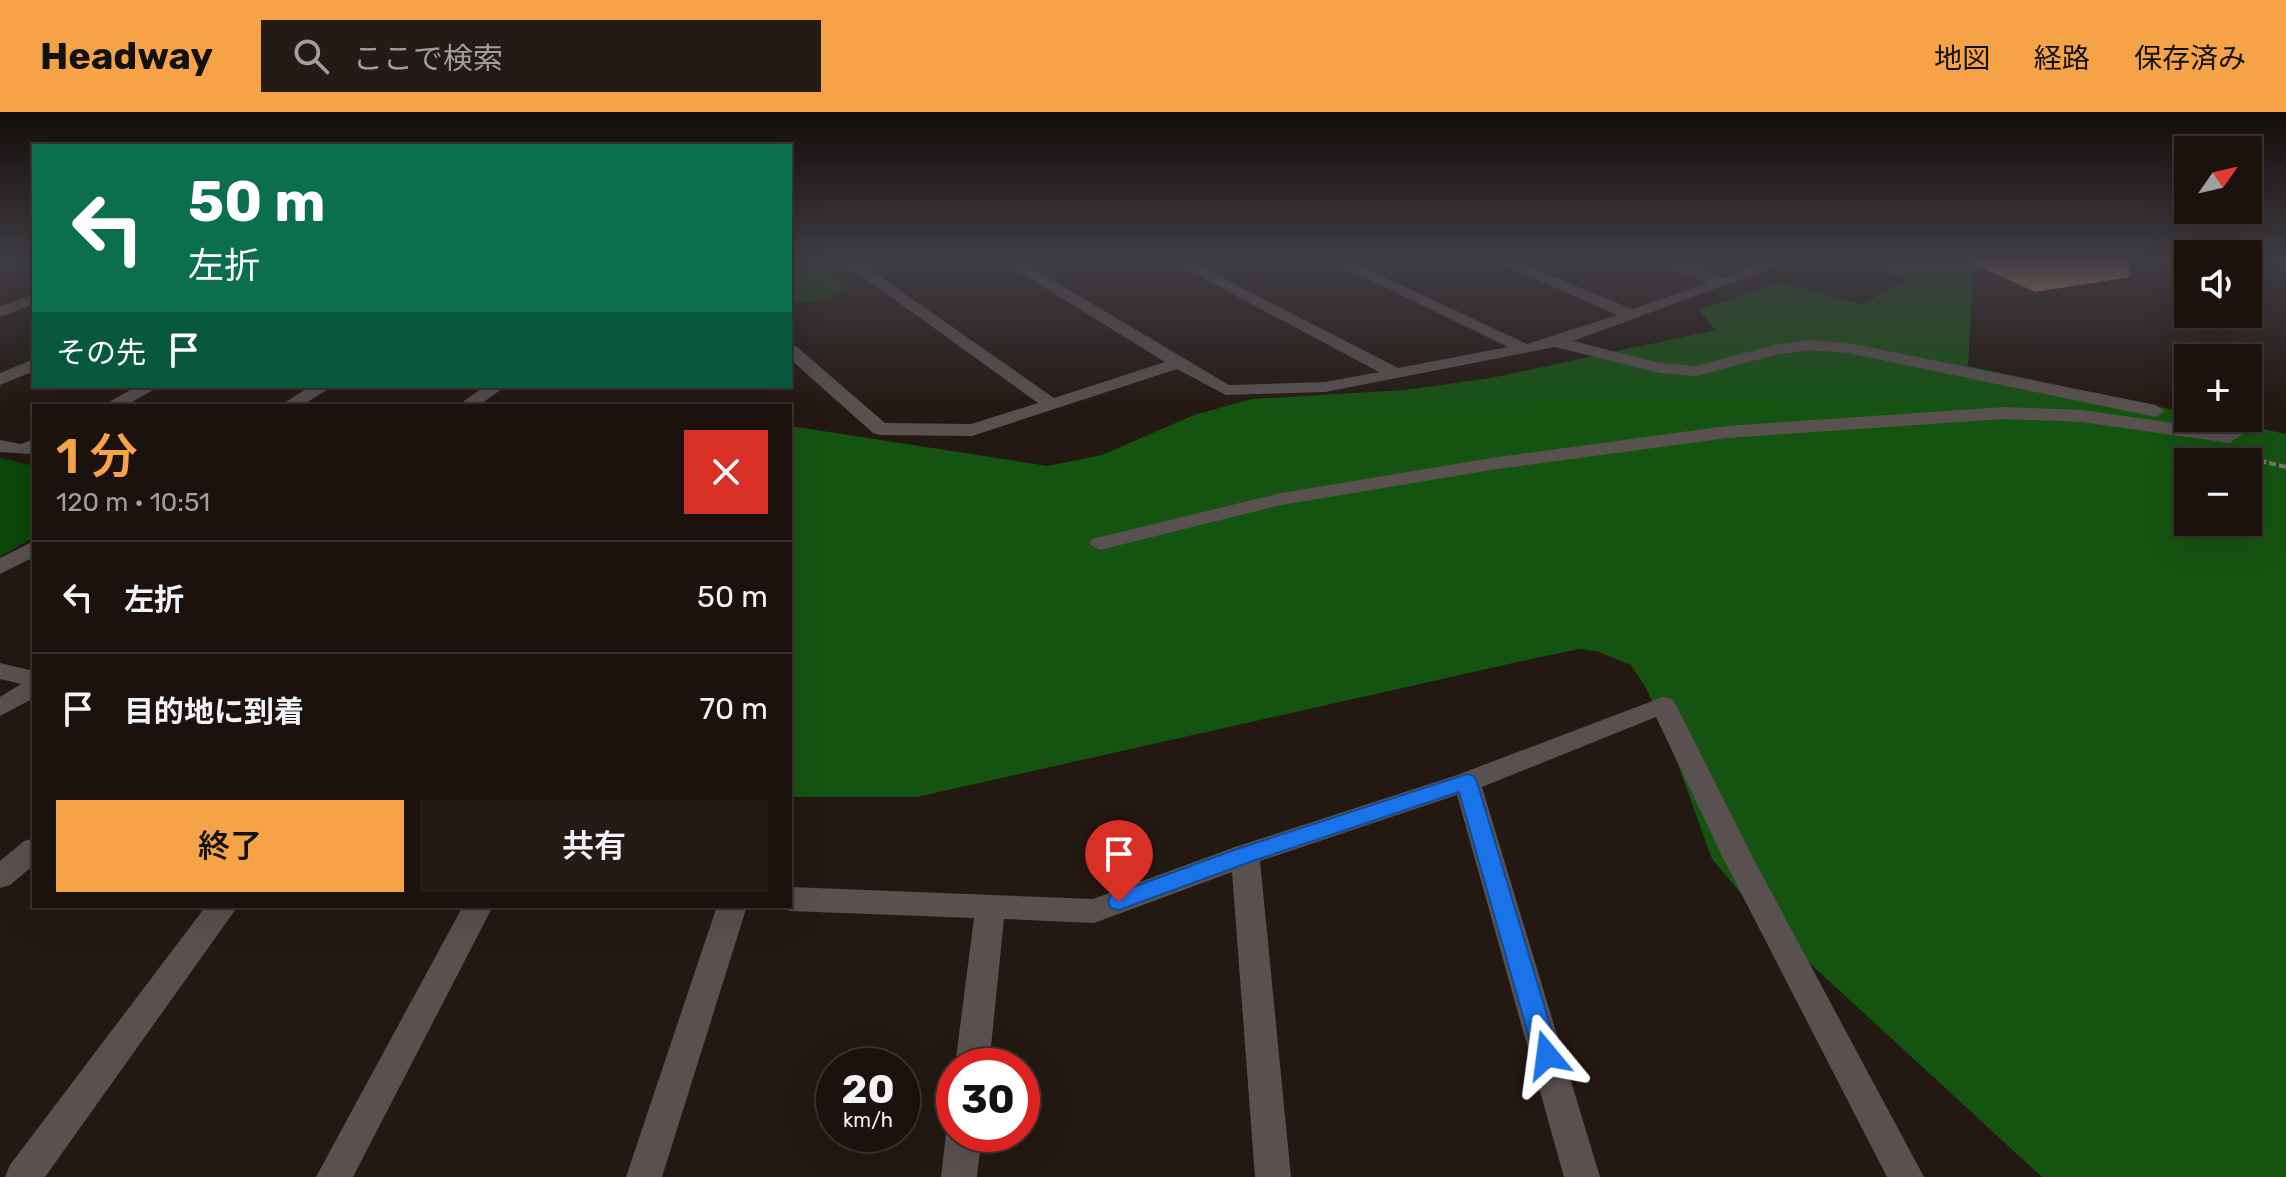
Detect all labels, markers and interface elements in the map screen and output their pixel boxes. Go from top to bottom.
search box [261,20,821,92]
text: Headway [40,33,213,79]
icon: search [289,34,333,78]
text: ここで検索 [353,41,503,77]
text: 地図 [1934,42,1990,75]
text: 経路 [2034,42,2090,75]
text: 保存済み [2134,42,2246,75]
north arrow [2174,136,2262,224]
map controls [2174,136,2262,536]
text: 50 m [188,169,325,235]
icon: left [56,176,160,280]
button: sound [2174,240,2262,328]
text: 左折 [188,244,260,287]
icon: arrive [162,328,206,372]
text: その先 [56,335,146,371]
button: + [2174,344,2262,432]
text: 1 分 [56,428,138,485]
button: close [684,430,768,514]
button: − [2174,448,2262,536]
text: 120 m · 10:51 [56,487,210,518]
icon: left [56,575,100,619]
text: 50 m [697,579,768,615]
text: 左折 [124,582,184,618]
icon: arrive [56,687,100,731]
text: 70 m [700,691,768,727]
text: 目的地に到着 [124,694,304,730]
button: 終了 [56,800,404,892]
button: 共有 [420,800,768,892]
pin [1085,820,1153,902]
icon: arrive [1097,832,1141,876]
position arrow [1505,1013,1589,1097]
speed limit sign: 30 [936,1048,1040,1152]
text: 20 [841,1066,895,1113]
text: km/h [843,1108,893,1132]

